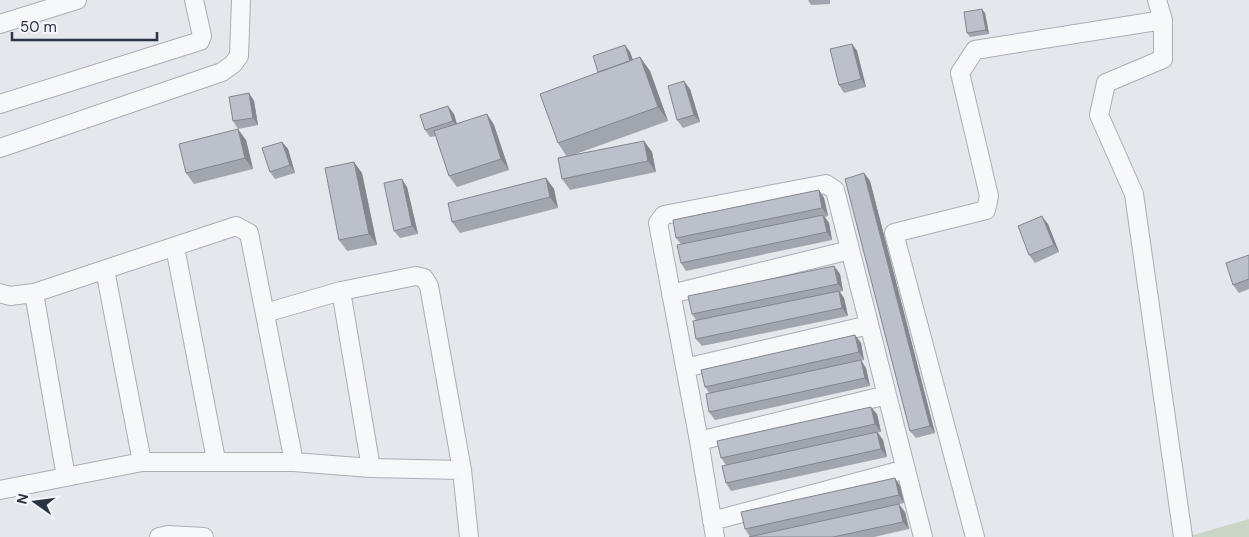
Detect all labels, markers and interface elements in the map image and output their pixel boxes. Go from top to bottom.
scale bar [12,10,158,42]
text: 50 m [20,17,57,37]
north arrow [10,477,60,527]
text: N [12,492,32,506]

